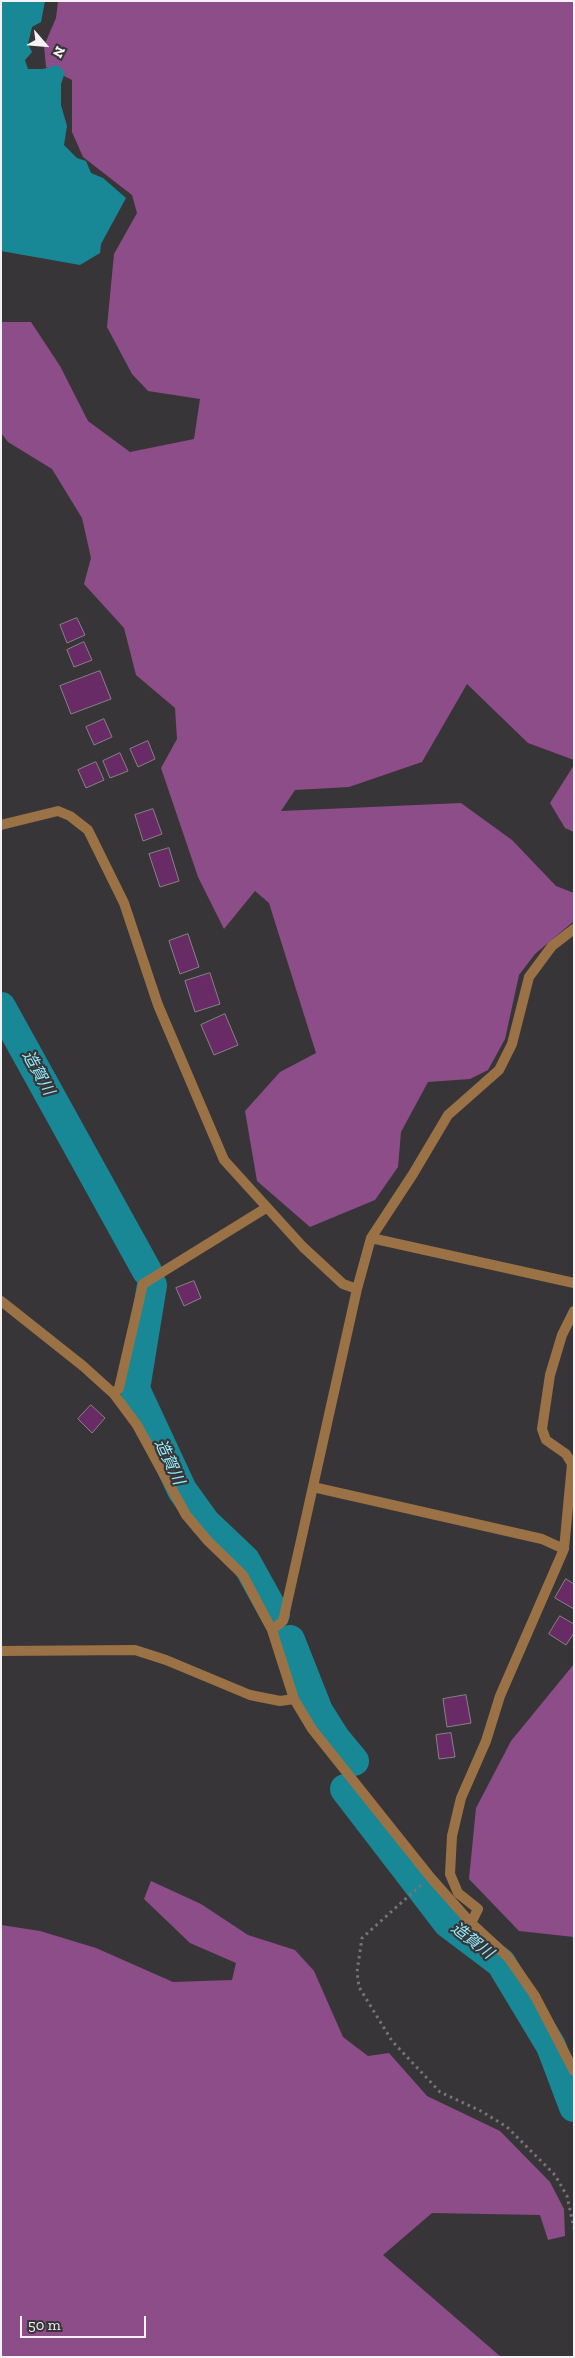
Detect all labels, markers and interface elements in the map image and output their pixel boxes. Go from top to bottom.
north arrow [20,20,70,70]
text: N [49,43,69,61]
water label: 造賀川 [18,1047,58,1099]
water label: 造賀川 [150,1436,188,1488]
water label: 造賀川 [447,1919,497,1963]
scale bar [22,2306,149,2338]
text: 50 m [28,2316,61,2334]

